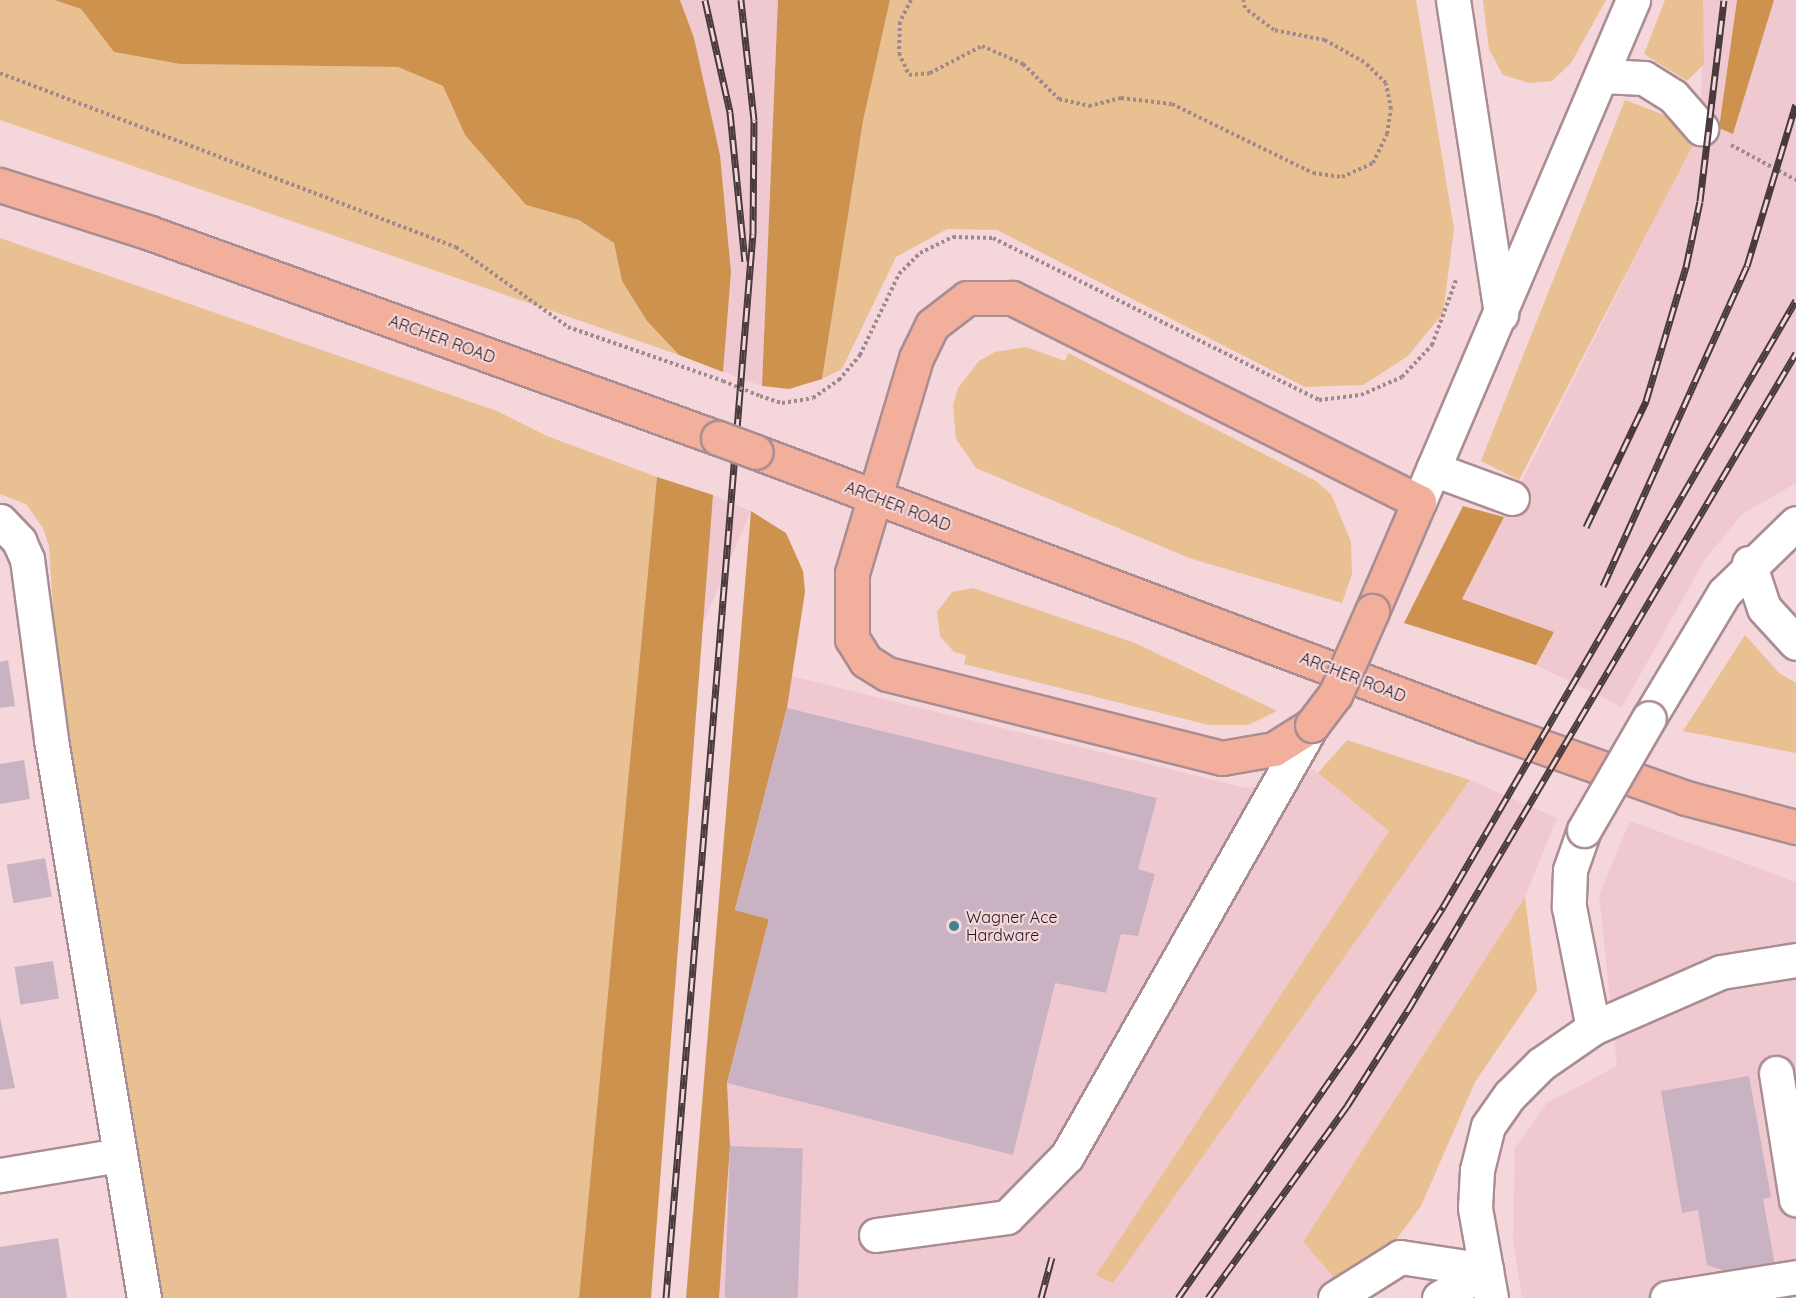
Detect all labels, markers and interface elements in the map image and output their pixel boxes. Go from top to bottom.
street label: ARCHER ROAD [386,311,498,367]
street label: ARCHER ROAD [842,477,954,535]
street label: ARCHER ROAD [1297,648,1409,706]
place label: Wagner Ace Hardware [966,907,1057,945]
marker: Wagner Ace Hardware [947,919,961,933]

